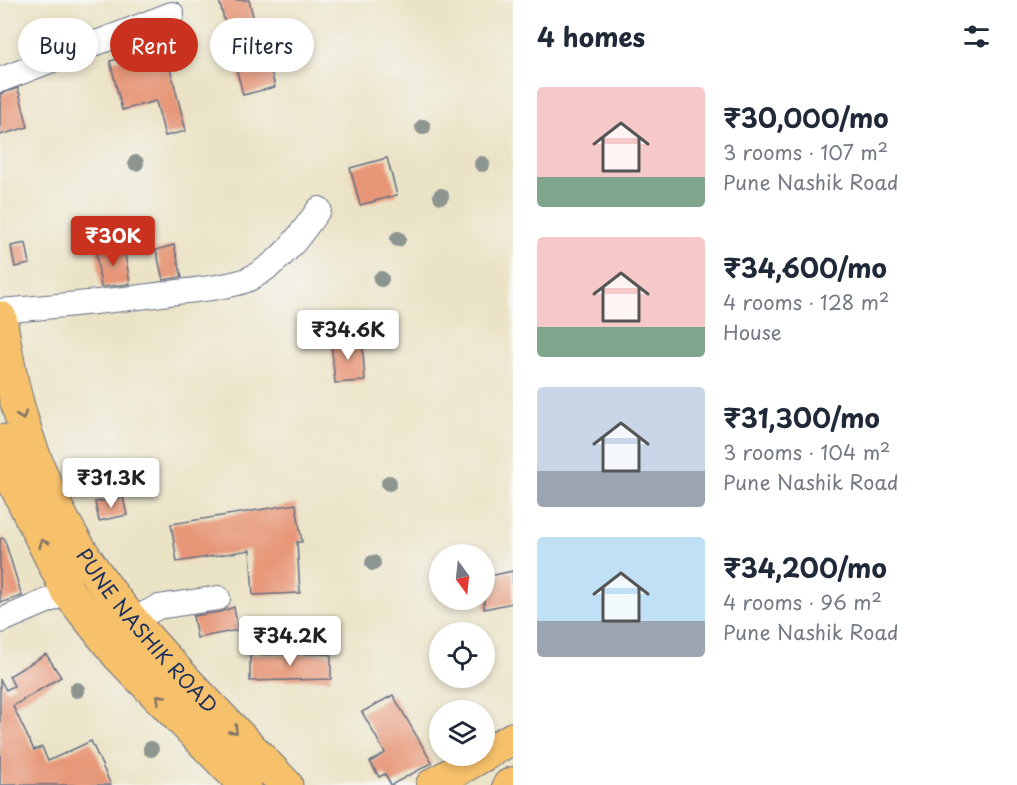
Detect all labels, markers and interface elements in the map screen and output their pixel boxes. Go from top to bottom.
text: 4 homes [537,17,645,56]
chip: Buy [18,18,98,72]
chip: Rent [110,18,198,72]
chip: Filters [210,18,314,72]
icon: filters [960,20,993,53]
text: ₹30,000/mo [723,98,889,137]
icon: home [585,111,657,183]
text: 3 rooms · 107 m² [723,137,888,167]
text: Pune Nashik Road [723,167,899,197]
pin: ₹30K [77,216,149,267]
text: ₹30K [85,220,141,250]
text: ₹34,600/mo [723,248,887,287]
icon: home [585,261,657,333]
text: 4 rooms · 128 m² [723,287,889,317]
pin: ₹34.6K [299,310,397,361]
text: ₹34.6K [311,314,385,344]
text: House [723,317,782,347]
text: ₹31,300/mo [723,398,880,437]
one-way arrow [14,411,27,421]
icon: home [585,411,657,483]
text: 3 rooms · 104 m² [723,437,890,467]
pin: ₹31.3K [62,458,160,509]
text: ₹31.3K [76,462,146,492]
text: Pune Nashik Road [723,467,899,497]
one-way arrow [39,539,50,550]
street label: PUNE NASHIK ROAD [69,542,225,720]
north arrow [429,544,495,610]
map controls [429,544,495,766]
text: ₹34,200/mo [723,548,887,587]
icon: home [585,561,657,633]
text: 4 rooms · 96 m² [723,587,882,617]
pin: ₹34.2K [241,616,339,667]
text: Pune Nashik Road [723,617,899,647]
text: ₹34.2K [253,620,327,650]
button: locate [429,622,495,688]
one-way arrow [156,694,167,704]
button: layers [429,700,495,766]
one-way arrow [227,724,238,734]

